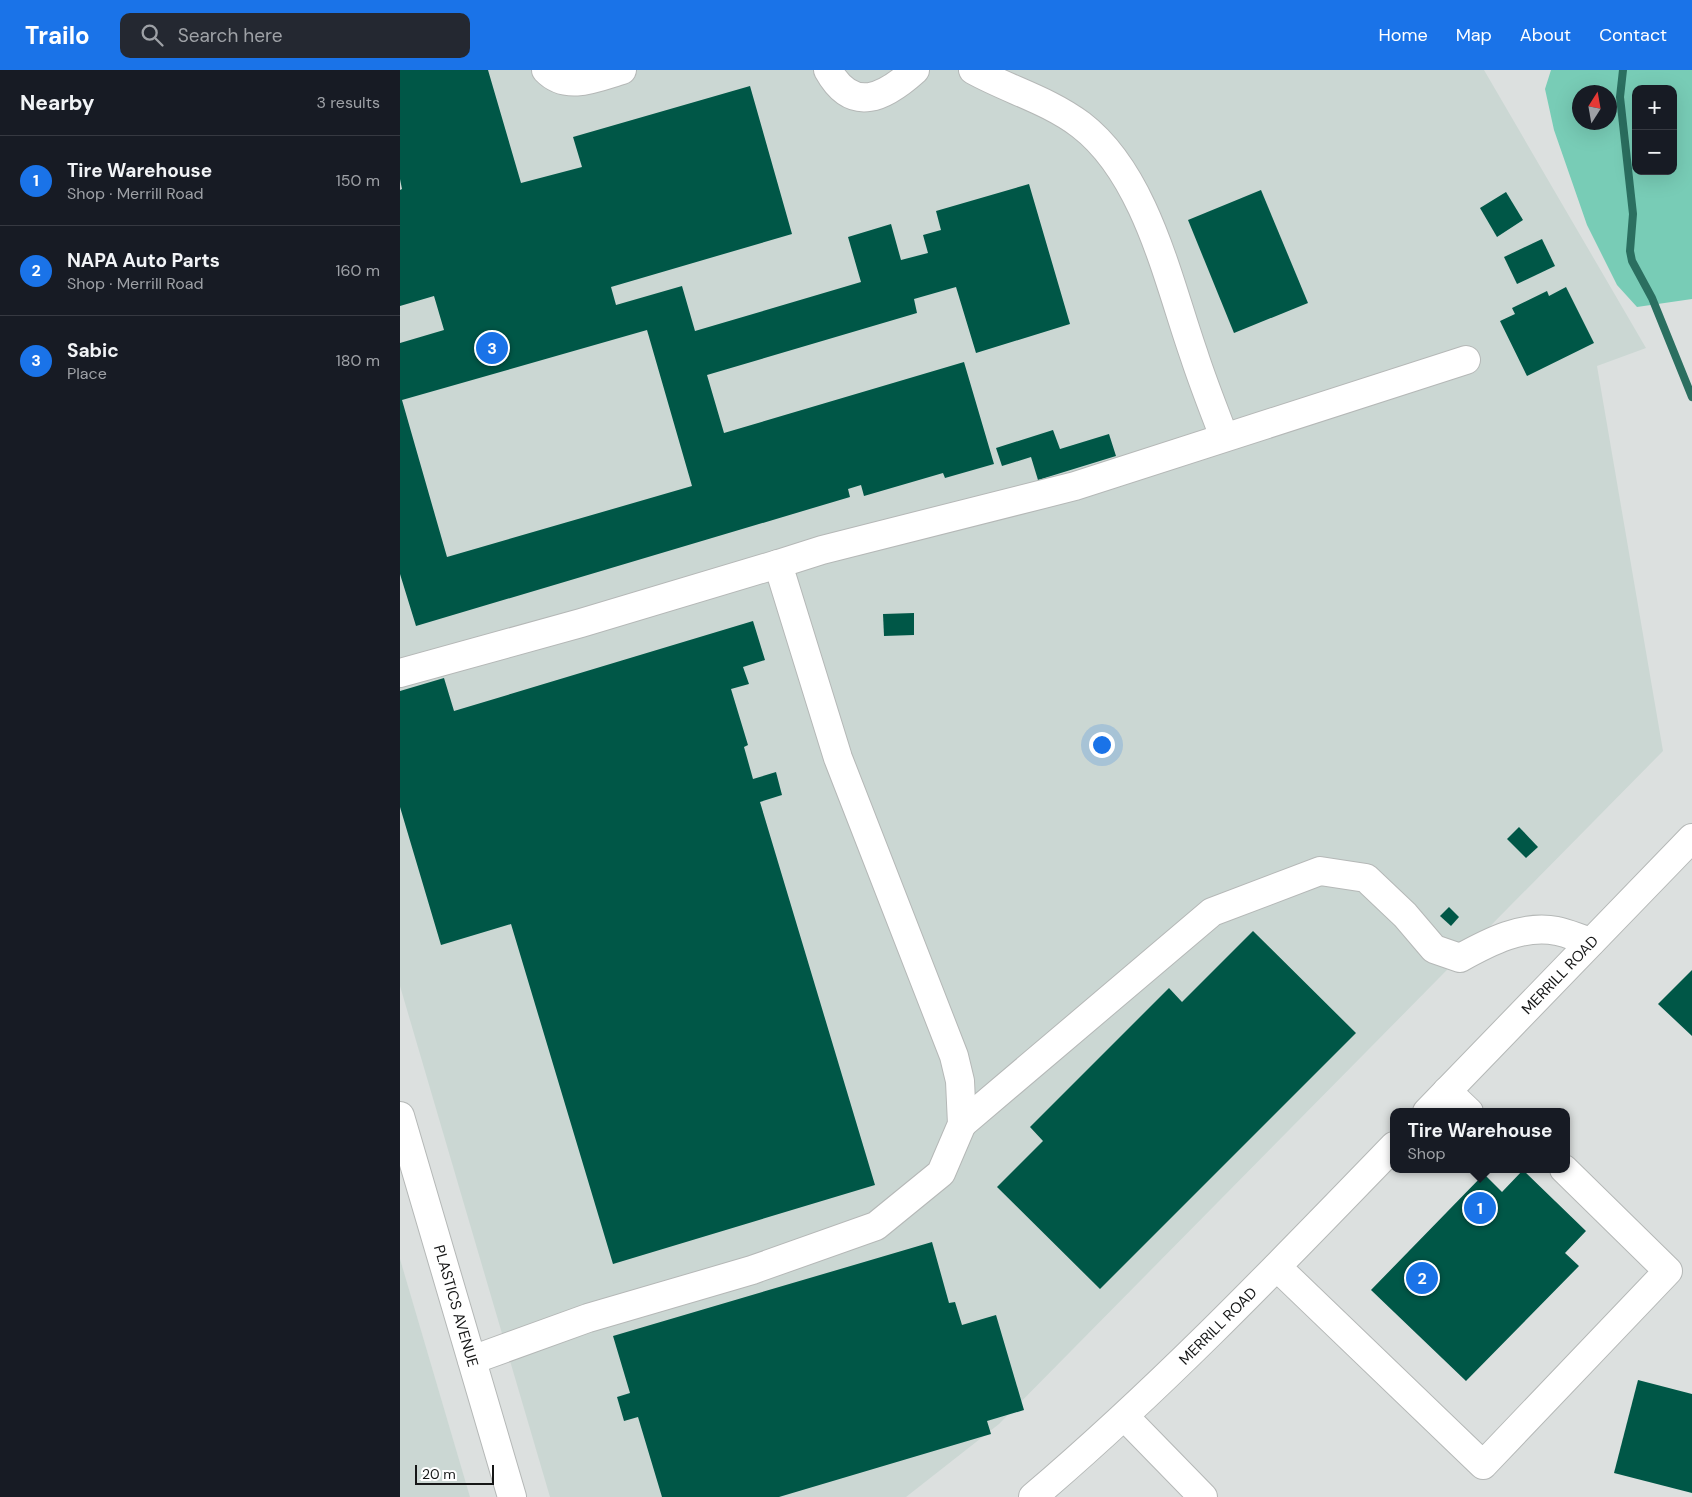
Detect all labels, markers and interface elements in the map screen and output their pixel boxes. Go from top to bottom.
search box [120,13,470,58]
text: Trailo [25,20,90,51]
icon: search [138,21,166,49]
text: Search here [178,23,283,48]
text: Home [1378,23,1428,47]
text: Map [1456,23,1492,47]
text: About [1520,23,1571,47]
text: Contact [1599,23,1667,47]
north arrow [1572,85,1617,130]
map controls [1632,85,1677,175]
button: + [1632,85,1677,130]
text: Nearby [20,89,94,117]
text: 3 results [317,92,380,113]
button: − [1632,130,1677,175]
text: Tire Warehouse [67,158,212,183]
text: 1 [33,170,39,191]
text: 150 m [336,170,380,191]
text: Shop · Merrill Road [67,183,204,204]
text: NAPA Auto Parts [67,248,220,273]
text: 2 [31,260,41,281]
text: 160 m [336,260,380,281]
text: Shop · Merrill Road [67,273,204,294]
pin: 3 [476,329,508,367]
text: Sabic [67,338,119,363]
text: 3 [31,350,41,371]
text: 180 m [336,350,380,371]
text: Place [67,363,107,384]
your location [1089,732,1115,758]
street label: MERRILL ROAD [1517,931,1603,1019]
popup [1390,1108,1570,1173]
text: Tire Warehouse [1407,1118,1553,1143]
text: Shop [1407,1143,1445,1164]
pin: 1 [1464,1189,1496,1227]
street label: PLASTICS AVENUE [429,1243,483,1369]
pin: 2 [1406,1259,1438,1297]
street label: MERRILL ROAD [1175,1283,1261,1369]
scale bar [415,1462,494,1485]
text: 20 m [422,1465,456,1483]

